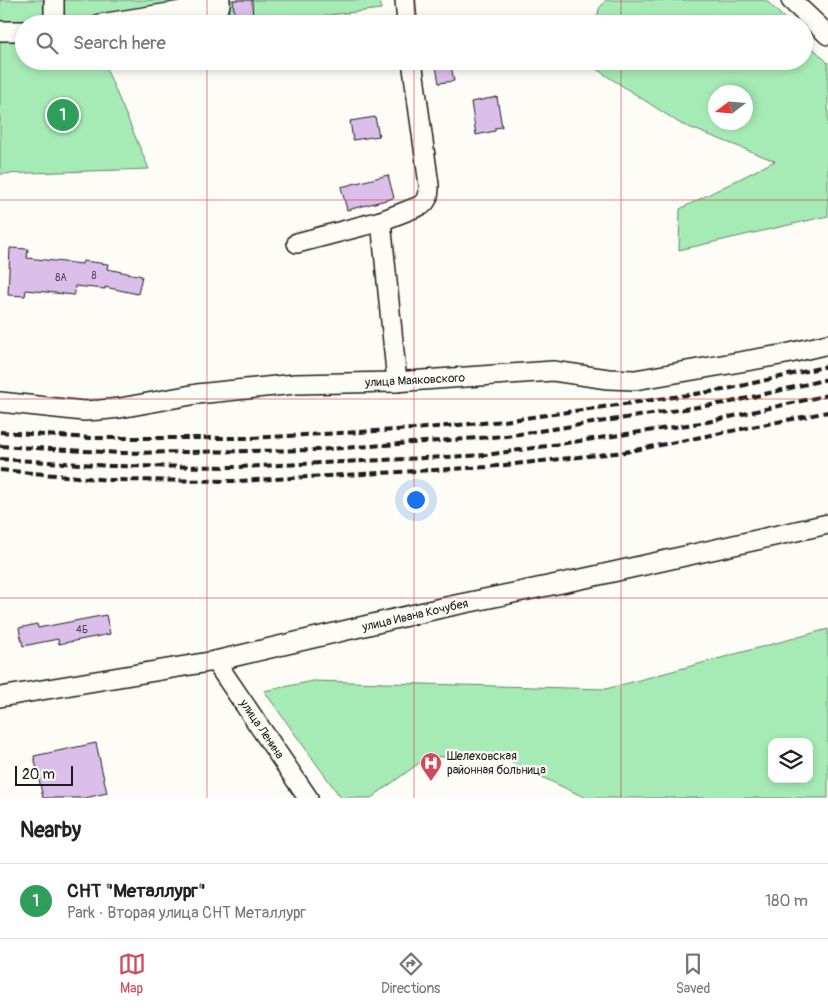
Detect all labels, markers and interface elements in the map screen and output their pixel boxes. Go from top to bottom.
search box [15,15,813,70]
icon: search [33,29,61,57]
text: Search here [73,31,166,55]
north arrow [708,85,753,130]
pin: 1 [47,96,79,134]
house number: 8 [91,270,97,282]
house number: 8А [55,272,67,284]
street label: улица Маяковского [364,370,466,391]
your location [403,487,429,513]
street label: улица Ивана Кочубея [360,596,470,635]
house number: 4Б [76,624,88,636]
street label: улица Ленина [236,696,287,762]
map controls [768,738,813,783]
button: layers [768,738,813,783]
place label: Шелеховская районная больница [447,749,546,778]
hospital icon: Шелеховская районная больница [419,751,443,782]
scale bar [15,763,72,786]
text: 20 m [22,766,55,783]
text: Nearby [20,817,81,844]
text: СНТ "Металлург" [67,879,206,903]
text: 1 [33,891,39,911]
text: 180 m [765,891,808,911]
text: Park · Вторая улица СНТ Металлург [67,903,306,923]
tab: Map [118,950,146,997]
tab: Directions [381,950,440,997]
tab: Saved [676,950,710,997]

